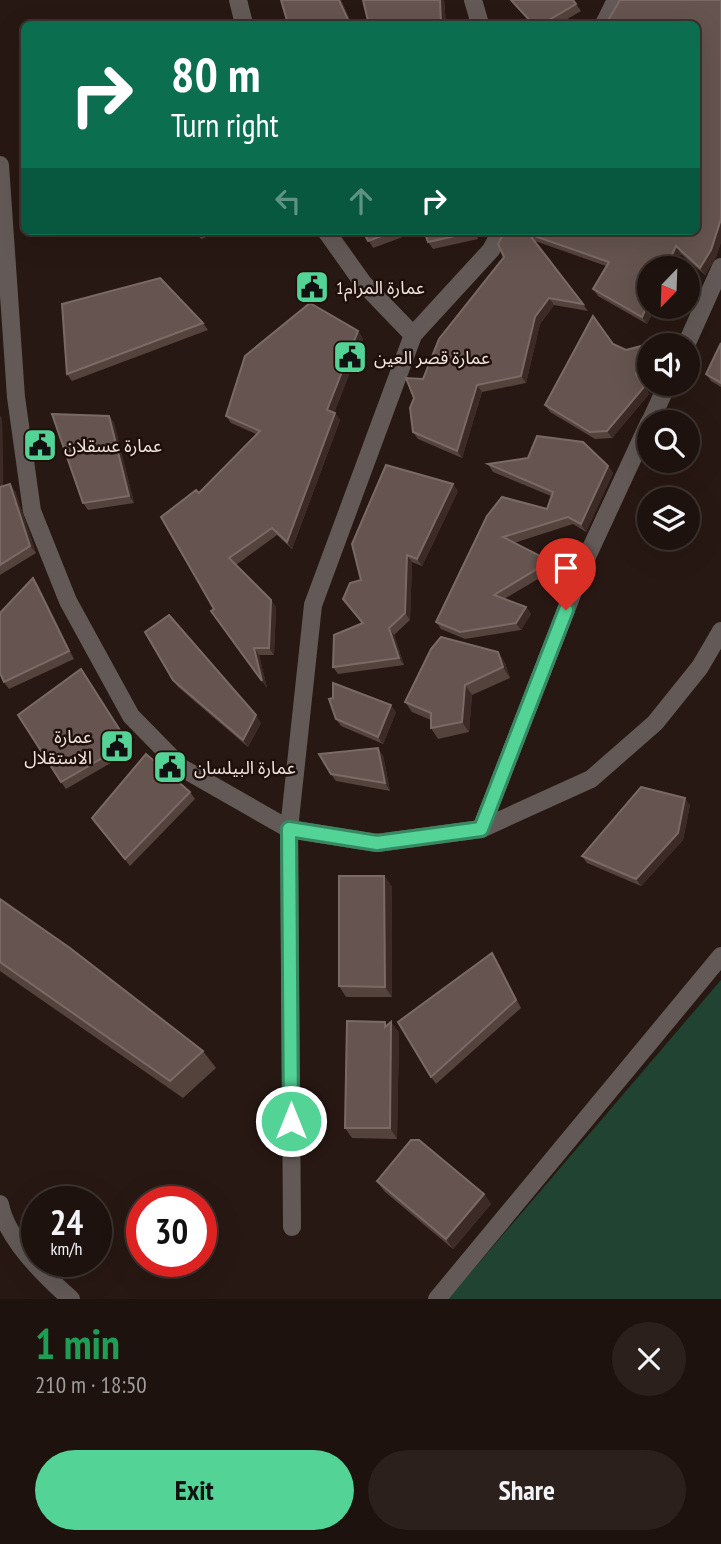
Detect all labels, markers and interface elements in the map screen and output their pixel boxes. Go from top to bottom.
text: 80 m [171,42,260,106]
icon: right [56,49,147,140]
text: Turn right [171,104,279,146]
icon: left [269,182,307,220]
icon: ahead [342,182,380,220]
icon: right [415,182,453,220]
north arrow [637,256,700,318]
map controls [637,256,700,550]
public building icon: عمارة المرام1 [293,268,331,306]
place label: عمارة المرام1 [336,276,425,302]
button: sound [637,333,700,396]
public building icon: عمارة قصر العين [331,338,369,376]
place label: عمارة قصر العين [374,346,490,369]
button: search [637,410,700,473]
public building icon: عمارة عسقلان [21,426,59,464]
place label: عمارة عسقلان [64,434,162,457]
button: layers [637,487,700,550]
pin [536,538,596,610]
icon: arrive [547,549,585,587]
place label: عمارة الاستقلال [24,725,92,769]
public building icon: عمارة الاستقلال [98,727,136,765]
public building icon: عمارة البيلسان [151,748,189,786]
place label: عمارة البيلسان [194,756,296,779]
position arrow [254,1084,328,1158]
speed limit sign: 30 [126,1186,217,1277]
text: 24 [50,1199,83,1245]
text: km/h [51,1237,82,1260]
text: 1 min [35,1316,120,1371]
button: close [612,1322,686,1396]
text: 210 m · 18:50 [35,1370,147,1399]
button: Exit [35,1450,354,1530]
button: Share [368,1450,686,1530]

